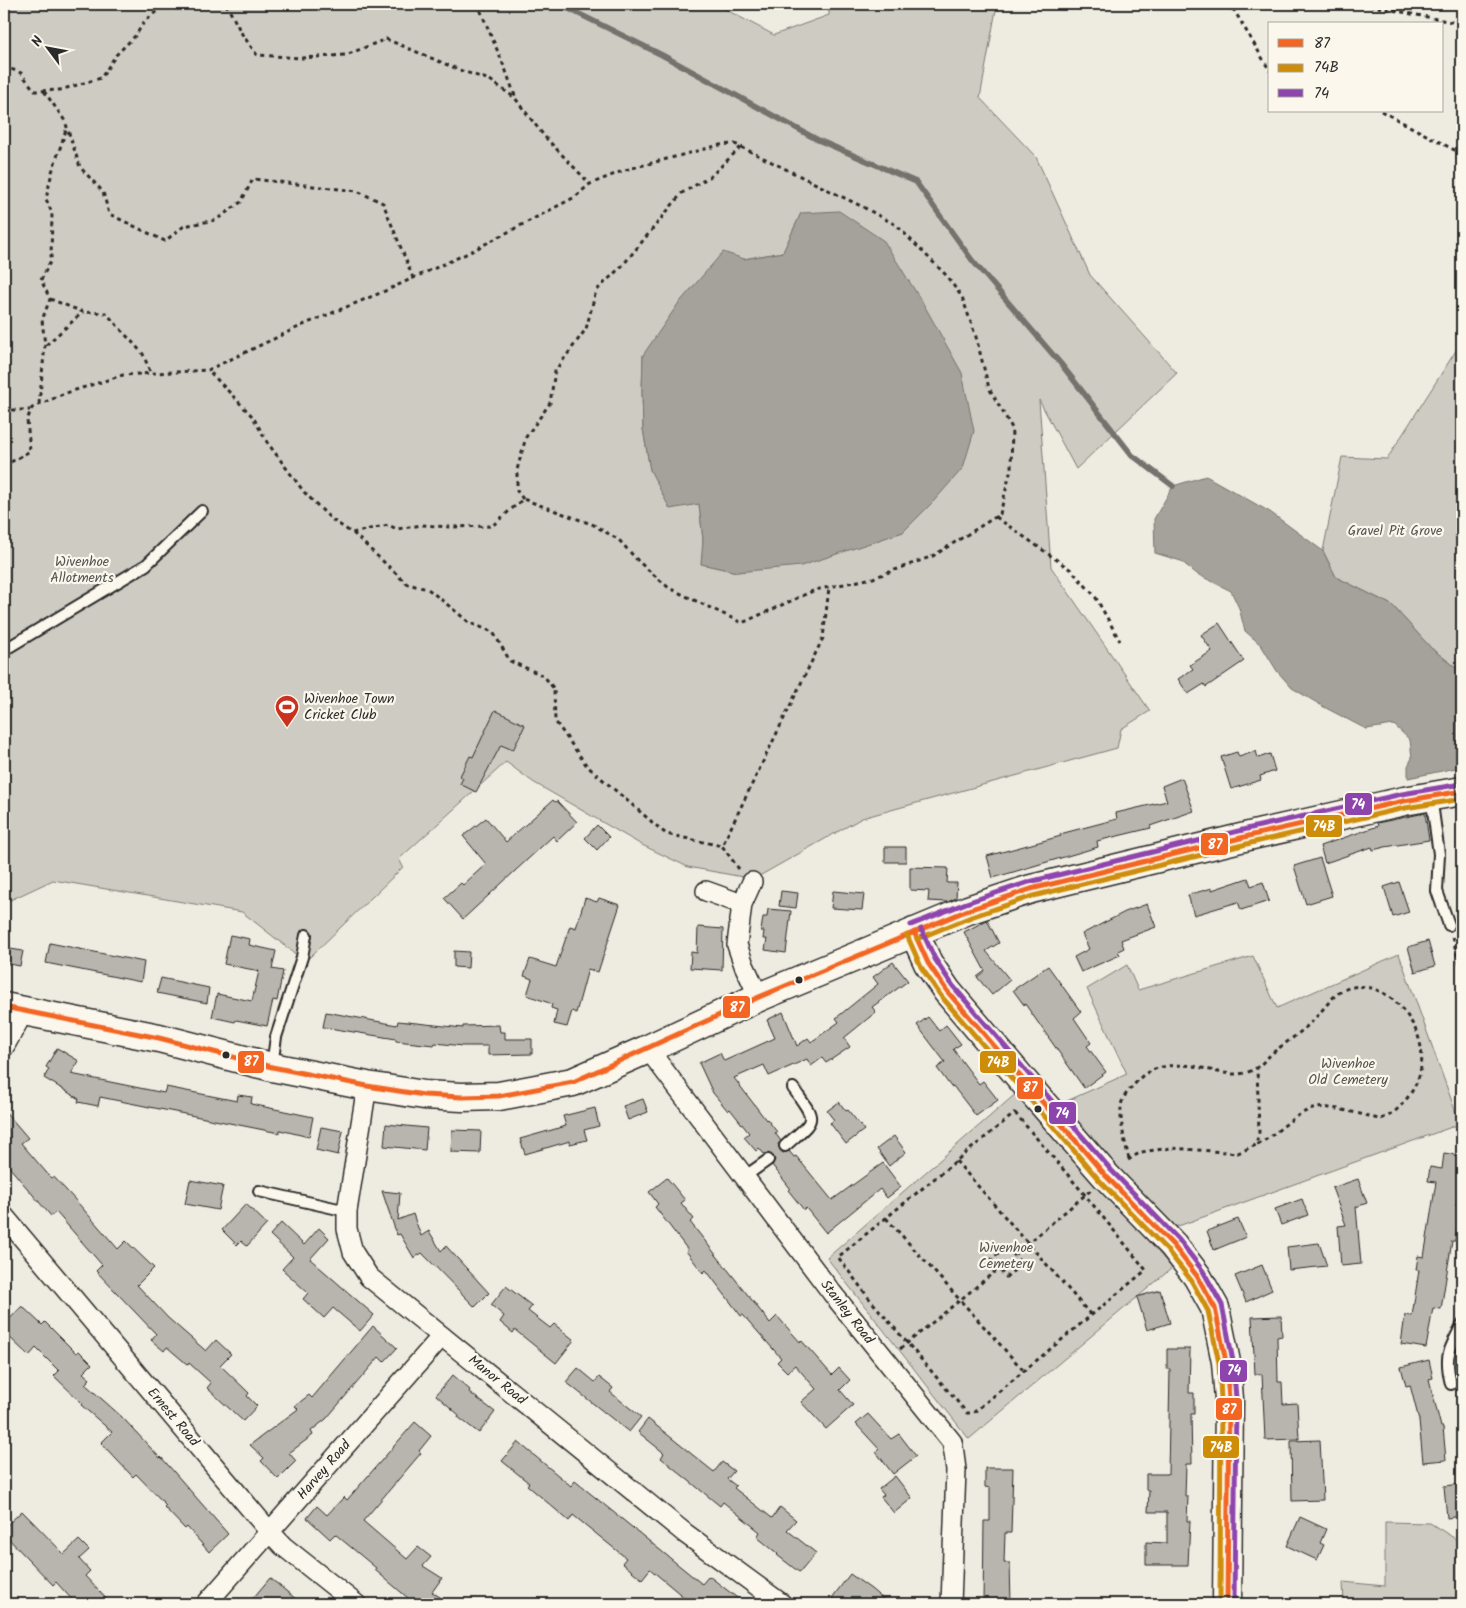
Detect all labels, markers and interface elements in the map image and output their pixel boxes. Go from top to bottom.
north arrow [22,22,72,72]
legend [1268,22,1444,112]
text: N [26,32,50,51]
text: 87 [1314,32,1331,56]
text: 74B [1314,56,1339,80]
text: 74 [1314,82,1329,106]
park label: Gravel Pit Grove [1348,520,1443,542]
park label: Wivenhoe Allotments [50,551,114,589]
place label: Wivenhoe Town Cricket Club [304,688,394,726]
sports icon: Wivenhoe Town Cricket Club [274,694,300,728]
line badge: 74 [1344,792,1373,816]
text: 74 [1351,794,1365,816]
line badge: 74B [1305,814,1343,838]
text: 74B [1313,816,1335,838]
line badge: 87 [1200,832,1229,856]
text: 87 [1208,834,1223,856]
unlabelled marker [794,975,804,985]
line badge: 87 [722,995,751,1019]
text: 87 [730,997,745,1019]
unlabelled marker [221,1050,231,1060]
line badge: 87 [237,1050,265,1074]
line badge: 74B [979,1050,1017,1074]
text: 87 [244,1051,259,1073]
text: 74B [987,1052,1009,1074]
park label: Wivenhoe Old Cemetery [1308,1053,1388,1091]
line badge: 87 [1016,1076,1044,1100]
text: 87 [1023,1077,1038,1099]
line badge: 74 [1048,1101,1077,1125]
text: 74 [1055,1103,1069,1125]
unlabelled marker [1033,1104,1043,1114]
park label: Wivenhoe Cemetery [978,1237,1034,1275]
street label: Stanley Road [815,1275,880,1350]
street label: Manor Road [463,1350,532,1411]
line badge: 74 [1219,1359,1248,1383]
text: 74 [1227,1360,1241,1382]
street label: Ernest Road [142,1382,205,1452]
line badge: 87 [1215,1397,1243,1421]
text: 87 [1222,1399,1237,1421]
street label: Harvey Road [292,1434,357,1505]
line badge: 74B [1202,1435,1240,1459]
text: 74B [1210,1437,1232,1459]

